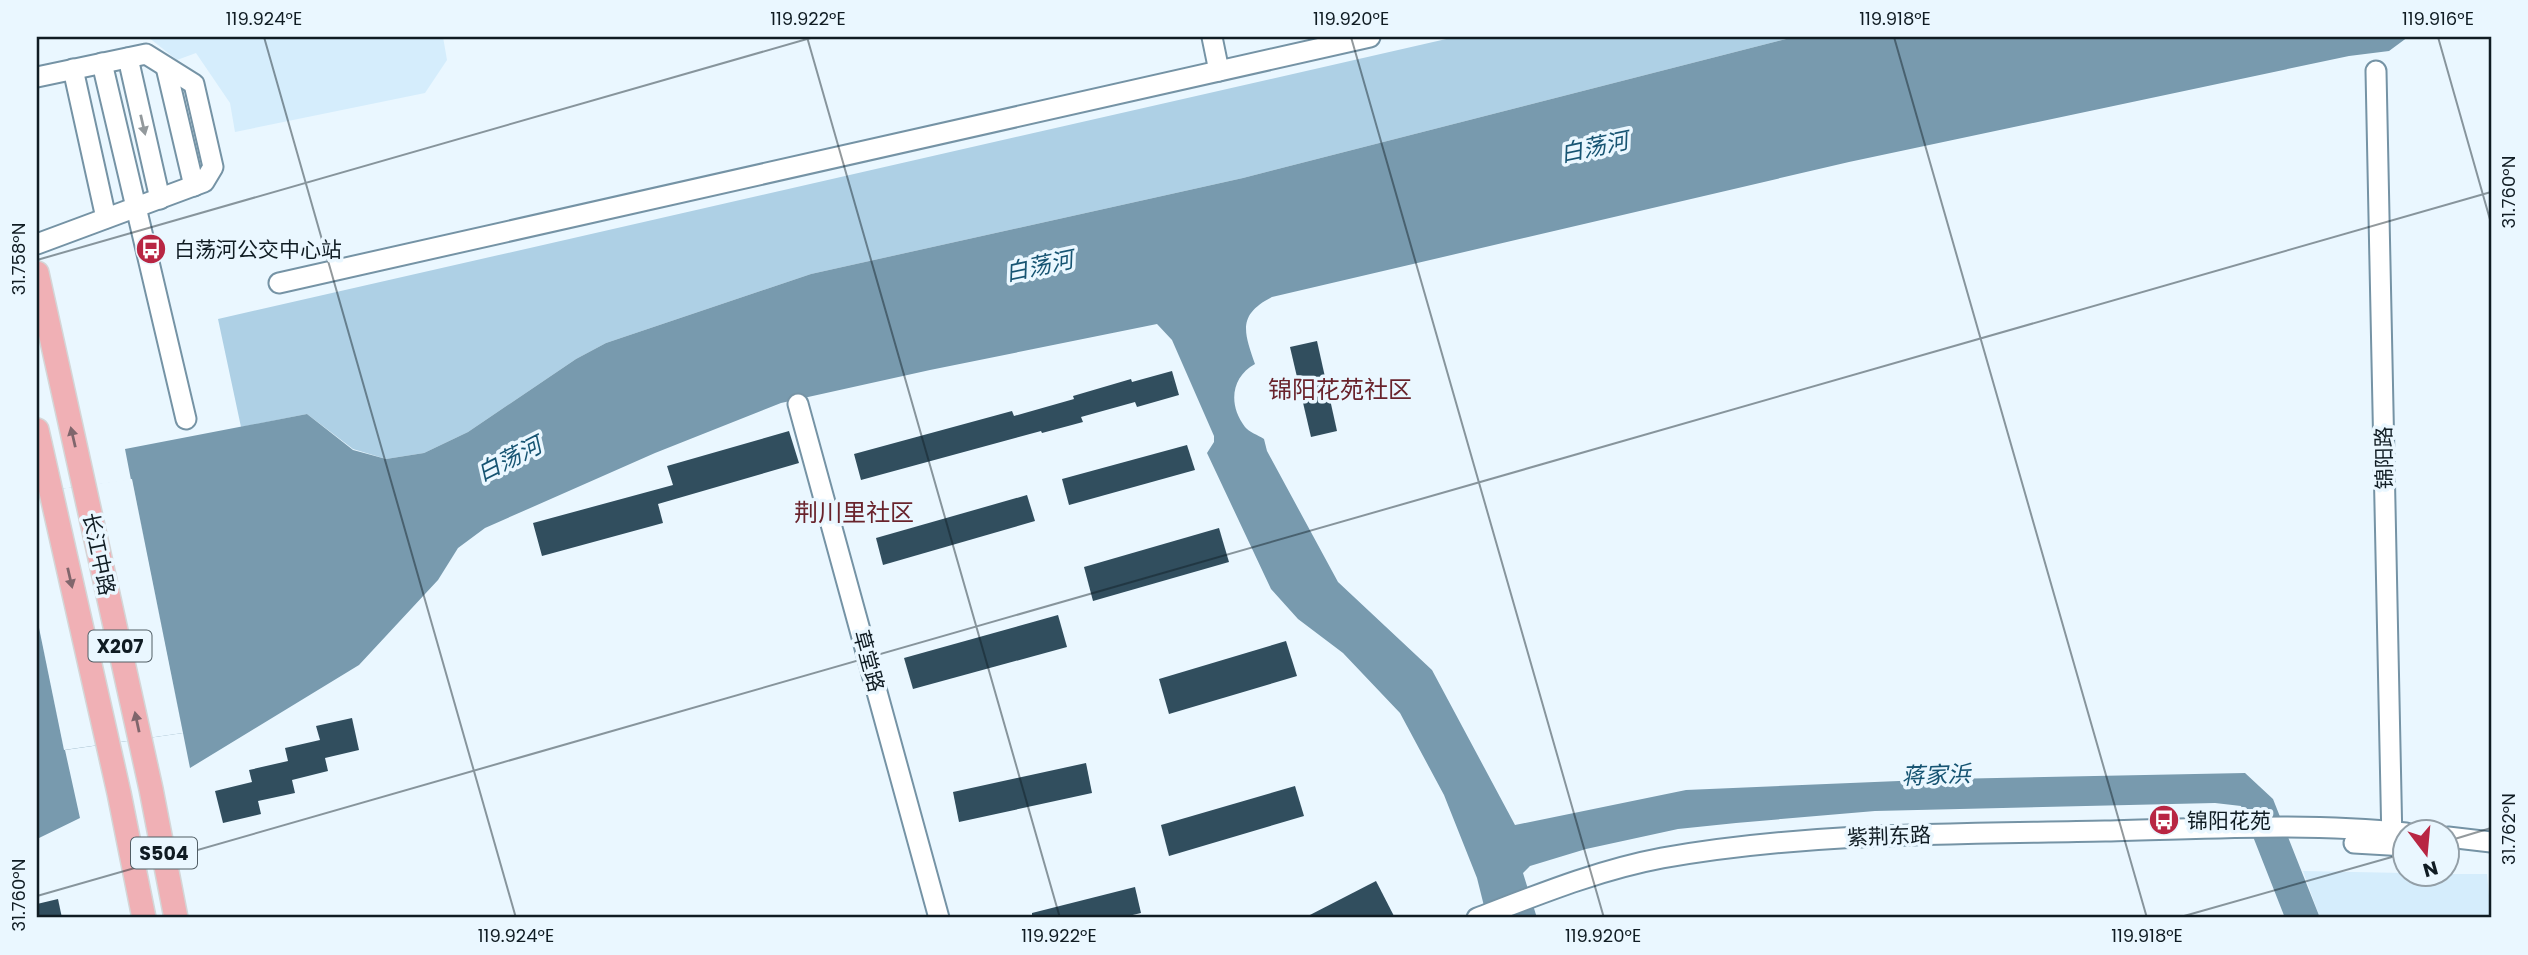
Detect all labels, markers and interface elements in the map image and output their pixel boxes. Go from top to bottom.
text: 119.924°E [226,6,302,31]
text: 119.922°E [770,6,846,31]
text: 119.920°E [1313,6,1389,31]
text: 119.918°E [1859,6,1931,31]
text: 119.916°E [2402,6,2474,31]
one-way arrow [138,114,149,136]
water label: 白荡河 [1557,123,1635,170]
text: 31.760°N [2496,156,2521,228]
text: 31.758°N [6,223,31,295]
bus stop icon: 白荡河公交中心站 [134,232,168,266]
place label: 白荡河公交中心站 [174,235,342,264]
water label: 白荡河 [1002,242,1080,289]
district label: 锦阳花苑社区 [1268,373,1412,406]
one-way arrow [68,426,79,448]
street label: 锦阳路 [2369,426,2399,490]
water label: 白荡河 [471,427,551,489]
district label: 荆川里社区 [794,496,914,529]
street label: 长江中路 [76,510,122,598]
one-way arrow [65,567,76,589]
street label: 草堂路 [847,627,891,695]
road number: X207 [88,631,152,662]
one-way arrow [131,711,142,733]
water label: 蒋家浜 [1901,758,1973,792]
text: 31.762°N [2496,793,2521,865]
bus stop icon: 锦阳花苑 [2147,803,2181,837]
place label: 锦阳花苑 [2187,806,2271,835]
north arrow [2392,818,2462,888]
street label: 紫荆东路 [1847,820,1931,852]
road number: S504 [131,838,197,868]
text: N [2420,854,2441,884]
text: 31.760°N [6,859,31,931]
text: 119.924°E [478,923,554,948]
text: 119.922°E [1021,923,1097,948]
text: 119.920°E [1565,923,1641,948]
text: 119.918°E [2111,923,2183,948]

